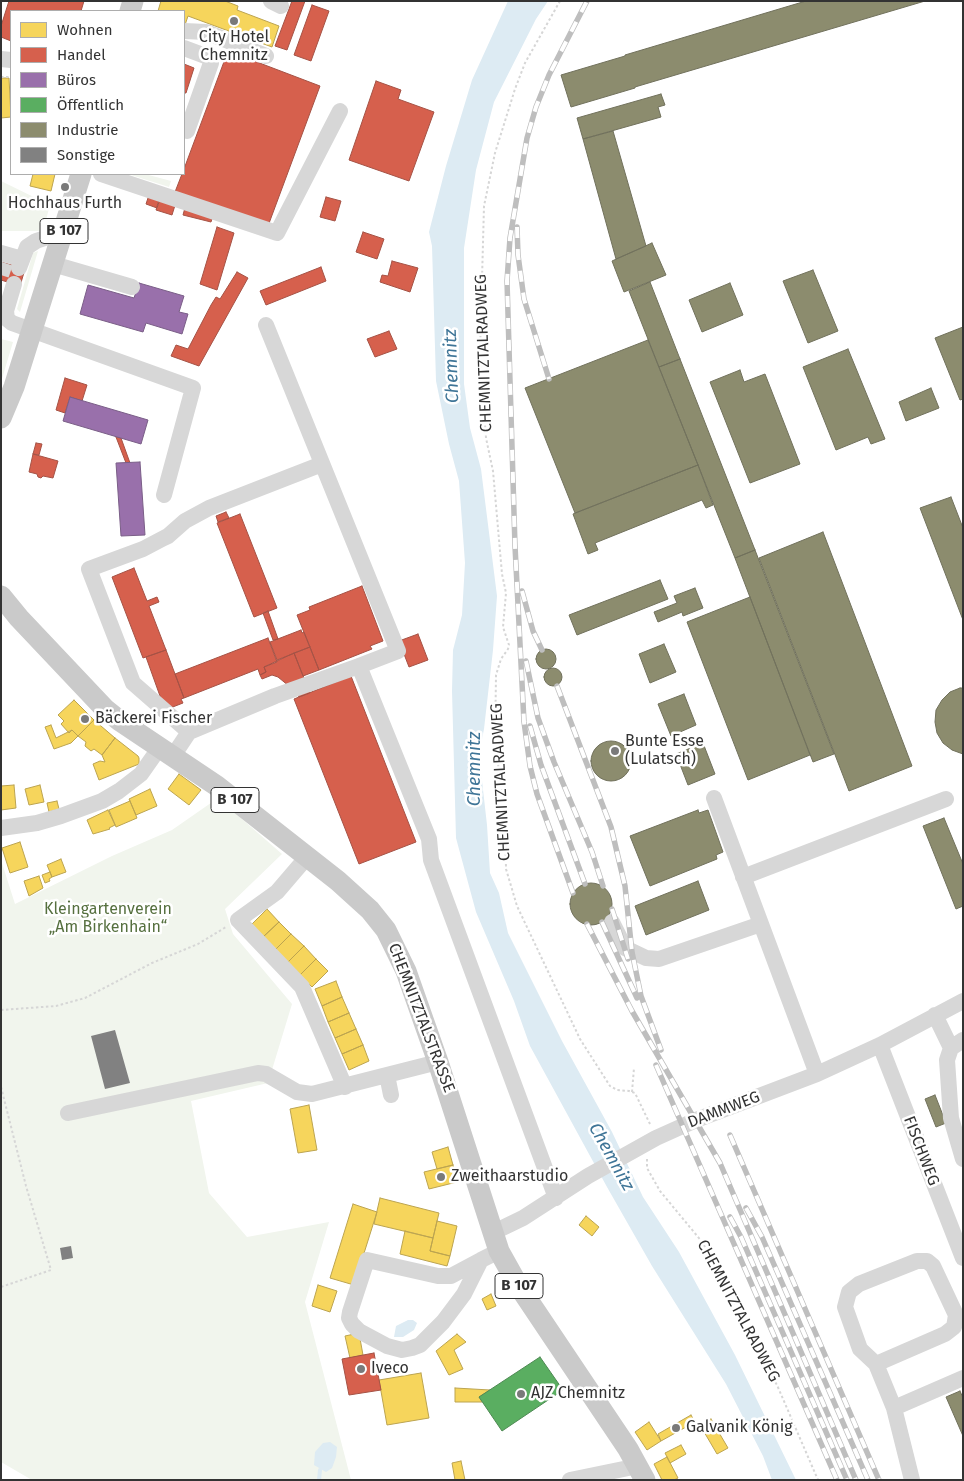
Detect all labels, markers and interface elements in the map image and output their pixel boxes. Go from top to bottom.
legend [10,10,185,175]
marker: City Hotel Chemnitz [228,15,240,27]
text: Wohnen [57,21,113,39]
place label: City Hotel Chemnitz [199,28,269,66]
text: Handel [57,46,106,64]
text: Büros [57,71,96,89]
text: Öffentlich [57,96,124,114]
text: Industrie [57,121,119,139]
text: Sonstige [57,146,115,164]
marker: Hochhaus Furth [59,181,71,193]
place label: Hochhaus Furth [8,194,122,214]
road number: B 107 [40,218,88,244]
street label: CHEMNITZTALRADWEG [472,274,496,432]
water label: Chemnitz [440,328,464,404]
street label: CHEMNITZTALRADWEG [487,703,515,861]
place label: Bäckerei Fischer [95,709,212,729]
marker: Bäckerei Fischer [79,713,91,725]
water label: Chemnitz [464,732,486,806]
place label: Bunte Esse (Lulatsch) [625,732,704,770]
marker: Bunte Esse (Lulatsch) [609,745,621,757]
road number: B 107 [211,788,259,812]
park label: Kleingartenverein „Am Birkenhain“ [44,900,172,938]
street label: CHEMNITZTALSTRASSE [384,941,458,1095]
street label: DAMMWEG [685,1087,763,1133]
street label: FISCHWEG [899,1114,943,1188]
water label: Chemnitz [584,1119,638,1195]
place label: Zweithaarstudio [451,1167,568,1187]
marker: Zweithaarstudio [435,1171,447,1183]
street label: CHEMNITZTALRADWEG [692,1237,784,1385]
road number: B 107 [495,1274,543,1298]
place label: Iveco [371,1359,409,1379]
marker: Iveco [355,1363,367,1375]
place label: AJZ Chemnitz [531,1384,625,1404]
marker: AJZ Chemnitz [515,1388,527,1400]
place label: Galvanik König [686,1418,793,1438]
marker: Galvanik König [670,1422,682,1434]

